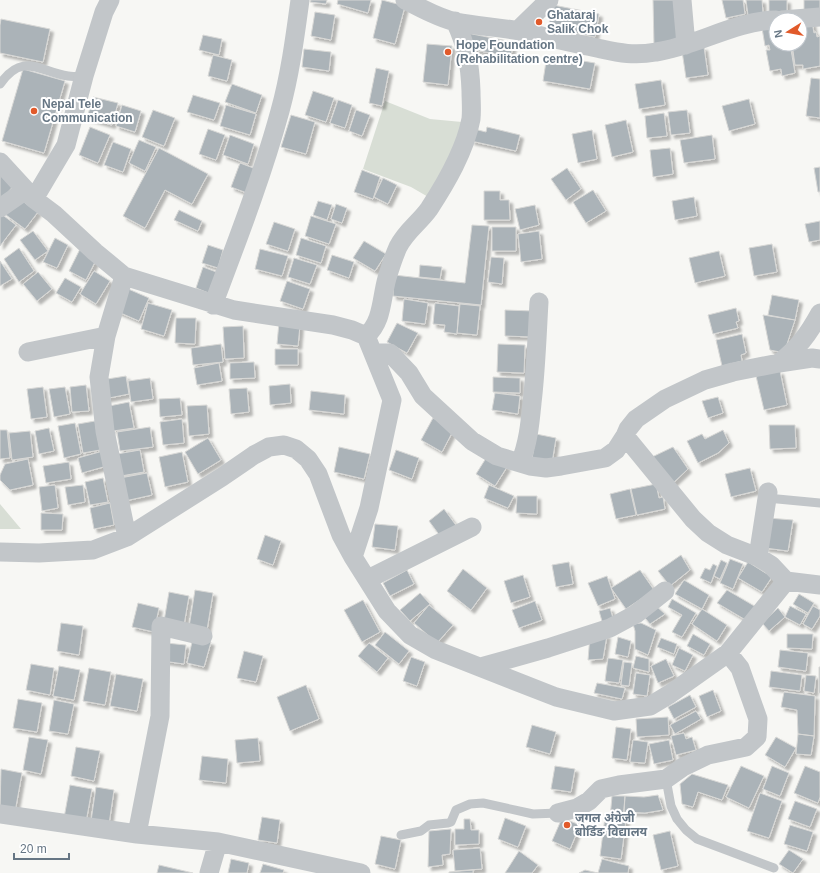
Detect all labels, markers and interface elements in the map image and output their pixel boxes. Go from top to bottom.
place label: Ghataraj Salik Chok [547,8,609,36]
north arrow [768,12,808,52]
marker: Ghataraj Salik Chok [534,17,544,27]
text: N [772,29,785,39]
place label: Hope Foundation (Rehabilitation centre) [456,38,583,66]
marker: Hope Foundation (Rehabilitation centre) [443,47,453,57]
place label: Nepal Tele Communication [42,97,133,125]
marker: Nepal Tele Communication [29,106,39,116]
place label: जुगल अंग्रेजी बोर्डिङ विद्यालय [575,810,647,839]
marker: जुगल अंग्रेजी बोर्डिङ विद्यालय [562,820,572,830]
scale bar [14,835,69,861]
text: 20 m [20,842,47,856]

